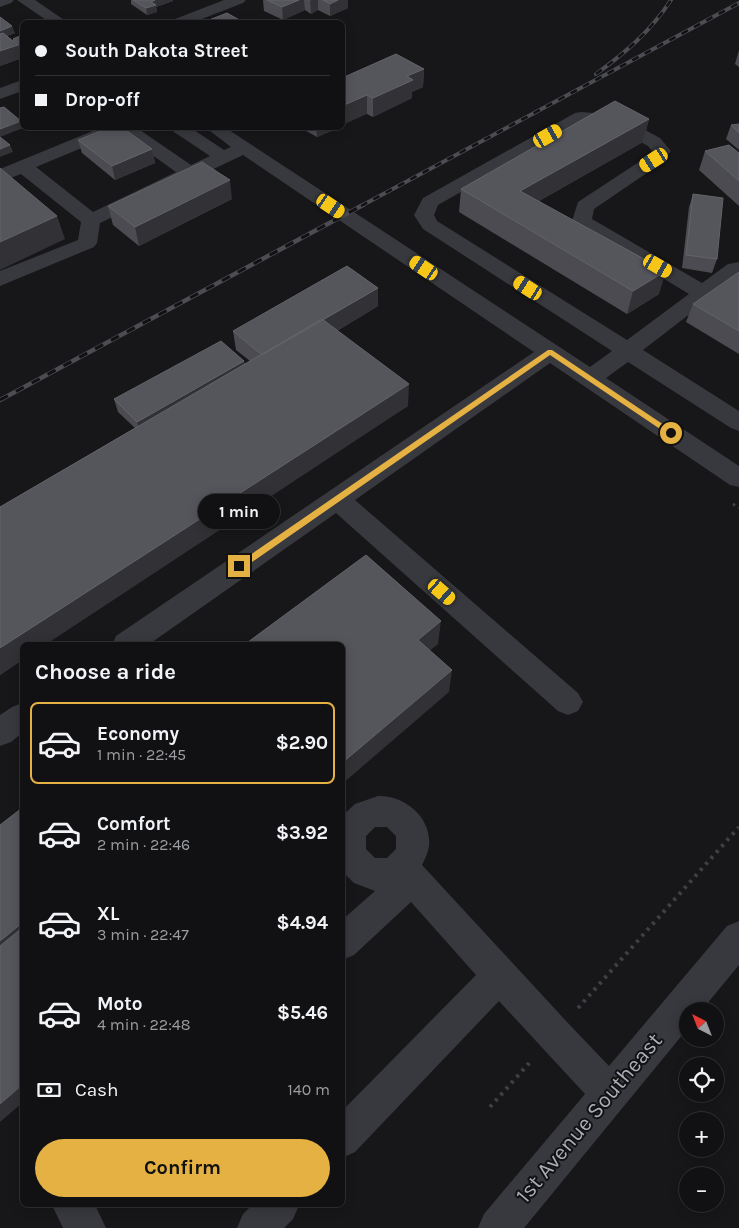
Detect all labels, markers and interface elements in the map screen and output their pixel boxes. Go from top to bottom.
text: South Dakota Street [65,40,248,62]
text: Drop-off [65,89,140,111]
car [531,122,564,150]
car [637,146,670,174]
car [314,191,347,221]
car [641,252,674,280]
car [407,253,440,283]
car [511,274,544,302]
route start [660,422,682,444]
callout: 1 min [198,494,280,528]
text: 1 min [219,502,259,521]
route end [228,555,250,577]
car [425,576,458,608]
text: Choose a ride [35,659,176,685]
icon: car [37,721,82,766]
text: Economy [97,723,179,745]
text: $2.90 [276,732,328,754]
text: 1 min · 22:45 [97,745,186,764]
icon: car [37,811,82,856]
text: Comfort [97,813,171,835]
text: $3.92 [276,822,328,844]
text: 2 min · 22:46 [97,835,190,854]
icon: car [37,901,82,946]
text: XL [97,903,119,925]
text: $4.94 [277,912,328,934]
text: 3 min · 22:47 [97,925,189,944]
icon: car [37,991,82,1036]
text: Moto [97,993,143,1015]
text: $5.46 [277,1002,328,1024]
north arrow [679,1002,724,1048]
map controls [679,1002,724,1212]
text: 4 min · 22:48 [97,1015,191,1034]
street label: 1st Avenue Southeast [510,1028,668,1208]
button: locate [679,1057,724,1102]
icon: cash [35,1076,63,1104]
text: Cash [75,1079,119,1101]
text: 140 m [288,1080,330,1099]
button: + [679,1112,724,1157]
button: Confirm [35,1139,330,1197]
button: − [679,1167,724,1212]

